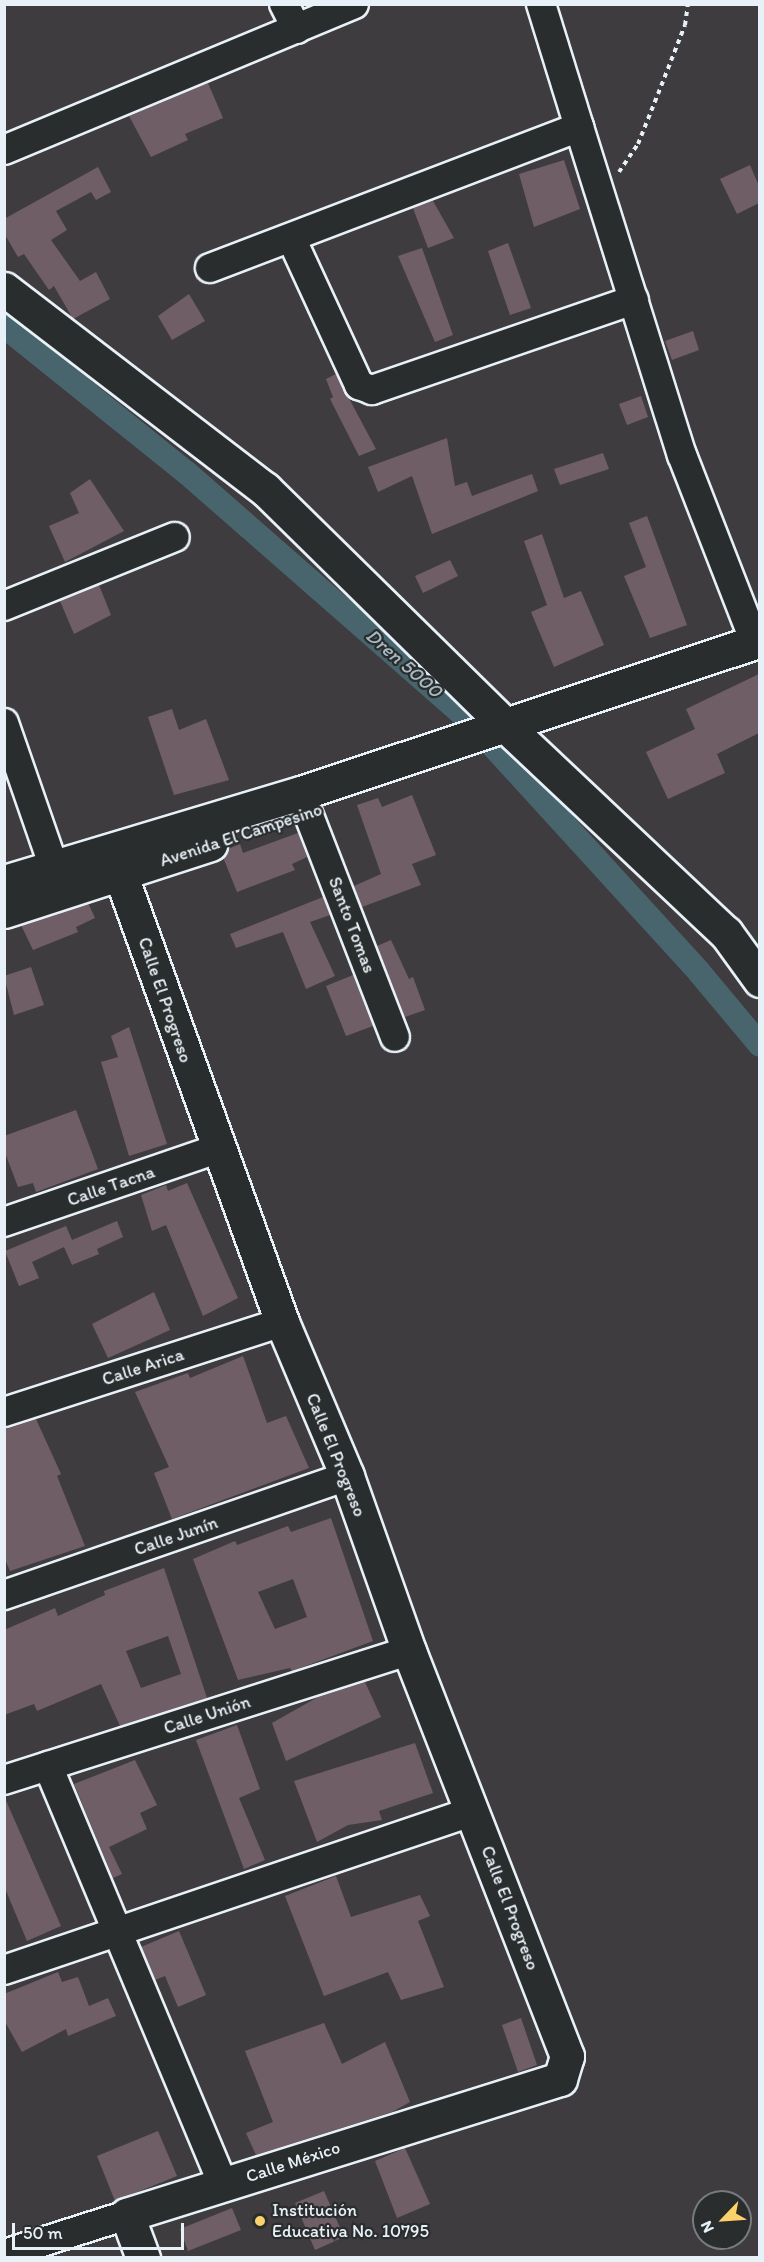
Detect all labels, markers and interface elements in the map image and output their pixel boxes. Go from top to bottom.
water label: Dren 5000 [361,623,447,703]
street label: Avenida El Campesino [157,798,325,872]
street label: Santo Tomas [324,875,380,975]
street label: Calle El Progreso [133,934,197,1066]
street label: Calle Tacna [66,1161,156,1211]
street label: Calle Arica [100,1344,186,1390]
street label: Calle El Progreso [301,1390,371,1520]
street label: Calle Junín [131,1512,221,1560]
street label: Calle Unión [161,1691,253,1739]
street label: Calle El Progreso [476,1843,544,1973]
street label: Calle México [243,2137,343,2187]
north arrow [692,2190,752,2250]
place label: Institución Educativa No. 10795 [272,2200,429,2242]
scale bar [15,2211,188,2249]
marker: Institución Educativa No. 10795 [253,2214,267,2228]
text: N [696,2218,718,2236]
text: 50 m [23,2222,63,2244]

